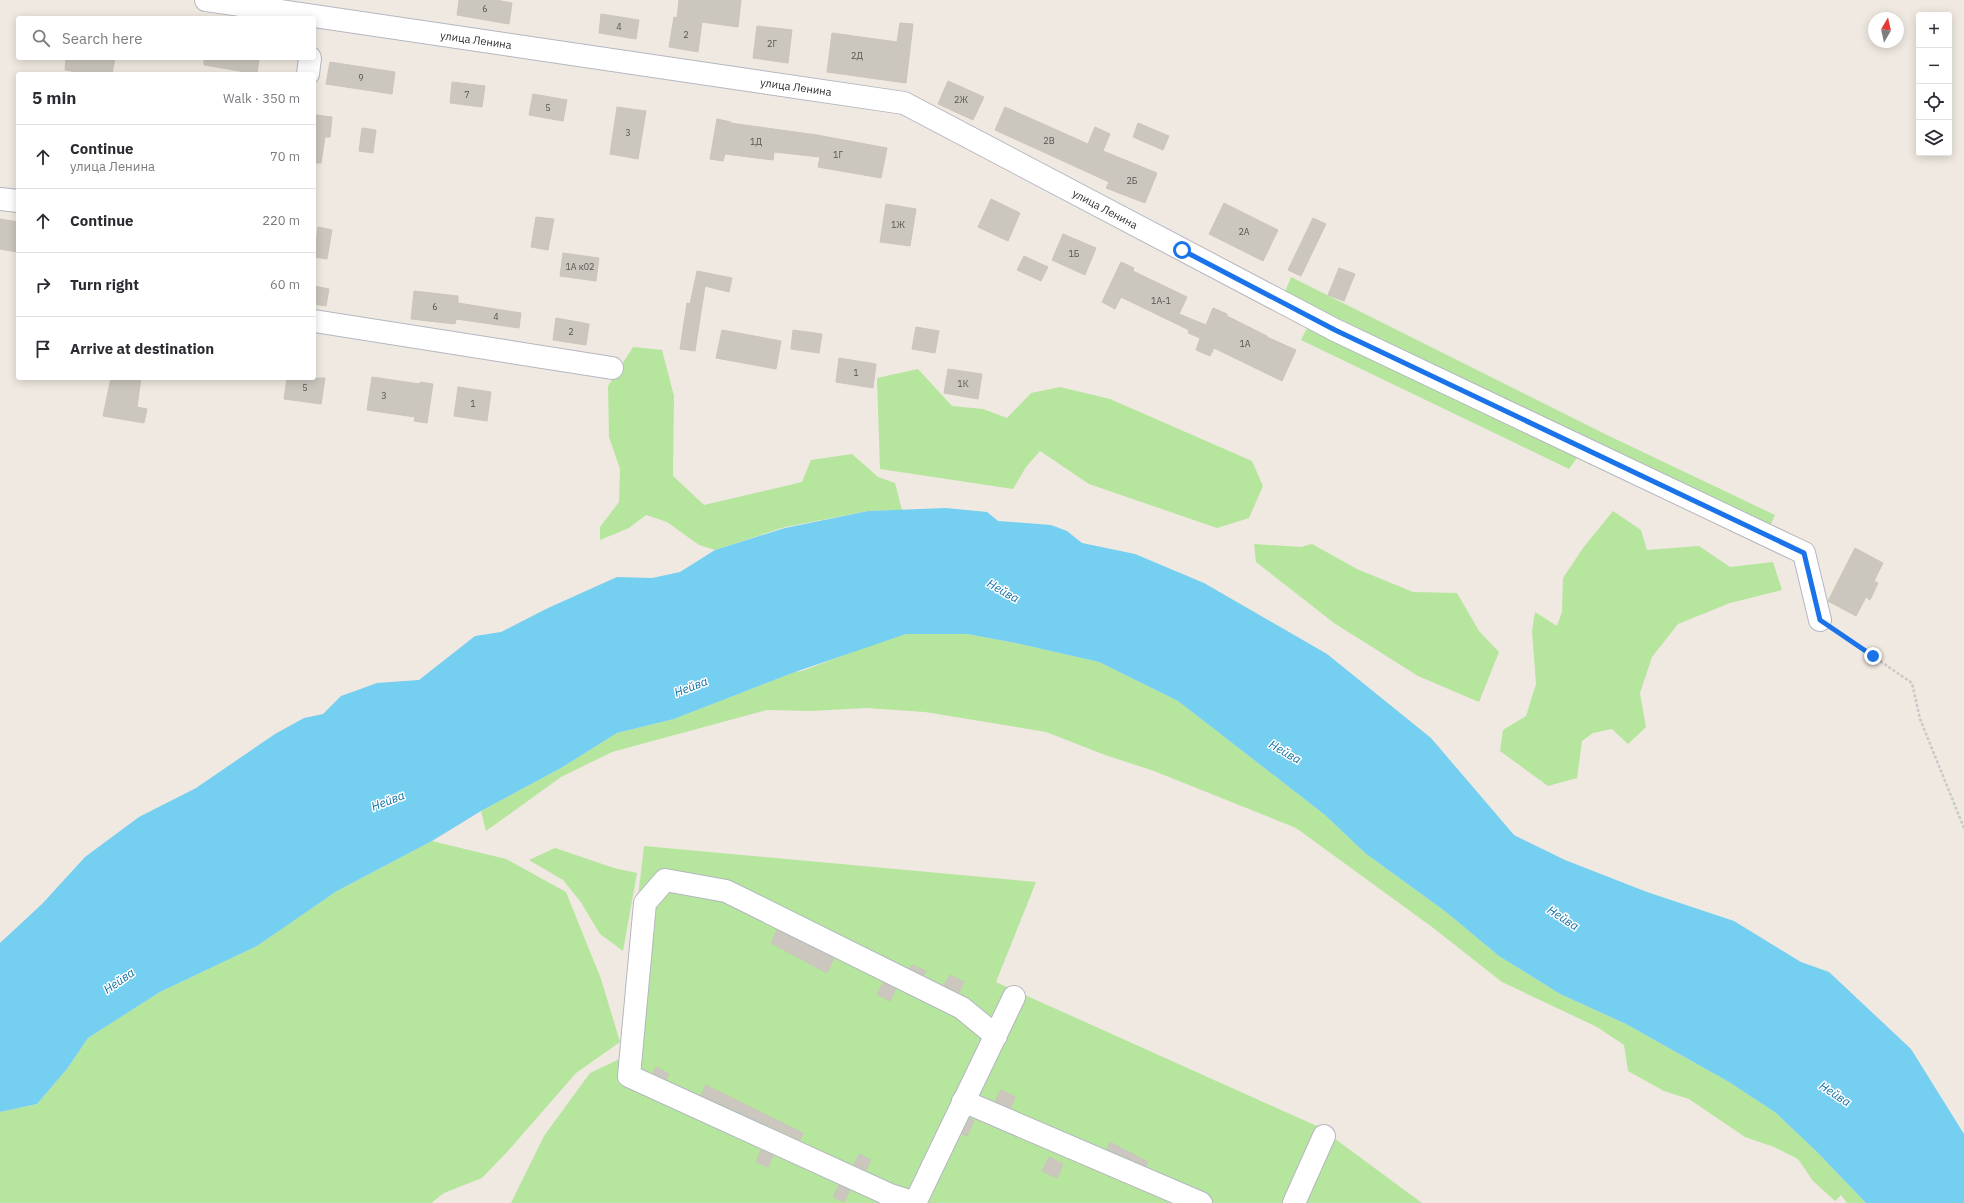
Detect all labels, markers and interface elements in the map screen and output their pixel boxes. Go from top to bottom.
house number: 6 [482,3,488,14]
north arrow [1868,12,1904,48]
map controls [1916,12,1952,156]
button: + [1916,12,1952,48]
search box [16,16,316,60]
house number: 4 [616,21,622,32]
icon: search [30,27,52,49]
street label: улица Ленина [439,28,513,52]
text: Search here [62,29,142,48]
house number: 2 [683,29,689,40]
house number: 2Г [767,38,777,49]
button: − [1916,48,1952,84]
house number: 2Д [851,50,863,61]
house number: 9 [358,72,364,83]
street label: улица Ленина [759,75,833,99]
button: locate [1916,84,1952,120]
text: 5 min [32,87,76,109]
house number: 7 [464,89,470,100]
text: Walk · 350 m [223,90,300,107]
house number: 2Ж [954,94,968,105]
house number: 5 [545,102,551,113]
button: layers [1916,120,1952,156]
house number: 3 [625,127,631,138]
house number: 2В [1043,135,1055,146]
house number: 1Д [750,136,762,147]
text: Continue [70,139,134,158]
icon: ahead [32,146,54,168]
text: 70 m [270,148,300,165]
house number: 1Г [833,149,843,160]
text: улица Ленина [70,158,155,175]
house number: 2Б [1126,175,1138,186]
street label: улица Ленина [1070,186,1140,232]
icon: ahead [32,210,54,232]
text: Continue [70,211,134,230]
text: 220 m [262,212,300,229]
house number: 1Ж [891,219,905,230]
house number: 2А [1238,226,1250,237]
route start [1173,241,1191,259]
house number: 1Б [1068,248,1080,259]
house number: 1А к02 [565,261,595,272]
icon: right [32,274,54,296]
text: Turn right [70,275,139,294]
text: 60 m [270,276,300,293]
house number: 1А-1 [1151,295,1171,306]
house number: 6 [432,301,438,312]
house number: 4 [493,311,499,322]
house number: 2 [568,326,574,337]
icon: arrive [32,338,54,360]
house number: 1А [1239,338,1251,349]
text: Arrive at destination [70,339,214,358]
house number: 1 [853,367,859,378]
house number: 1К [957,378,969,389]
house number: 5 [302,382,308,393]
house number: 3 [381,390,387,401]
house number: 1 [470,398,476,409]
water label: Нейва [985,575,1022,606]
route end [1864,647,1882,665]
water label: Нейва [672,673,710,700]
water label: Нейва [1267,736,1304,767]
water label: Нейва [369,787,407,814]
water label: Нейва [1545,902,1582,933]
water label: Нейва [100,965,137,997]
water label: Нейва [1817,1078,1854,1109]

